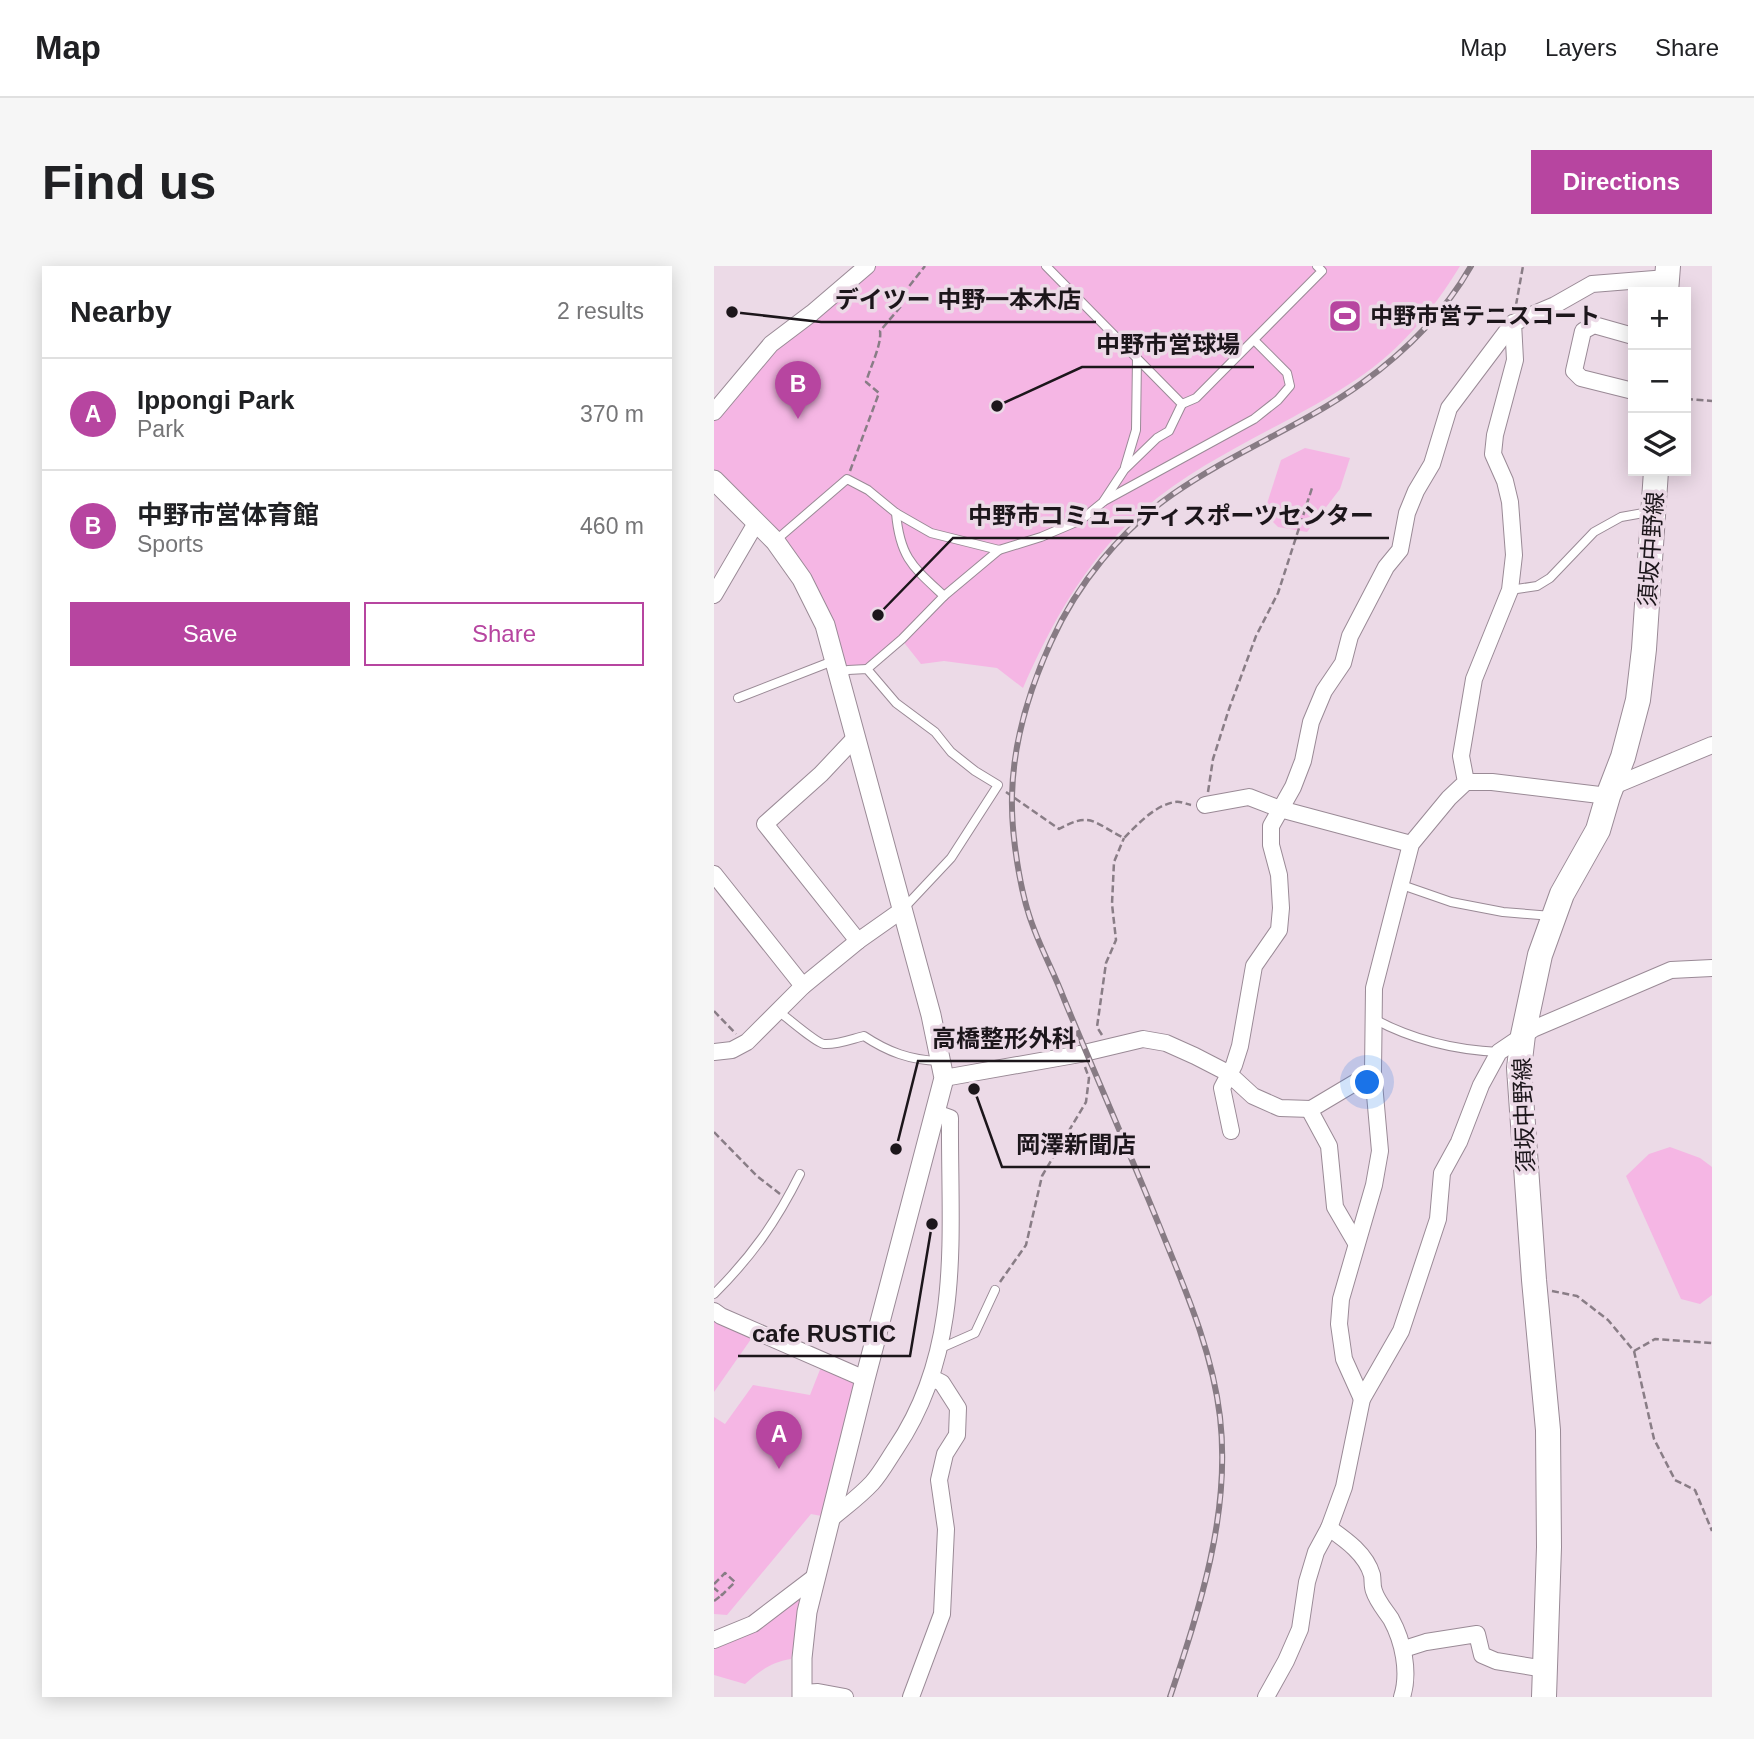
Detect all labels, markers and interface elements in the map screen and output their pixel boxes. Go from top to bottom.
text: Map [35,29,101,66]
text: Map [1460,34,1507,61]
text: Layers [1545,34,1617,61]
text: Share [1655,34,1719,61]
button: Directions [1531,150,1712,214]
text: Find us [42,155,216,209]
callout: デイツー 中野一本木店 [821,277,1096,322]
text: デイツー 中野一本木店 [835,286,1081,313]
map controls [1628,287,1691,476]
button: + [1628,287,1691,350]
text: Nearby [70,295,172,328]
sports icon: 中野市営テニスコート [1326,297,1364,335]
text: 2 results [557,298,644,324]
place label: 中野市営テニスコート [1370,303,1600,329]
callout: 中野市営球場 [1082,322,1254,367]
text: 中野市営球場 [1096,331,1240,358]
button: − [1628,350,1691,413]
pin: B [775,361,821,419]
text: Ippongi Park [137,385,294,415]
text: A [85,401,101,427]
text: 370 m [580,401,644,427]
button: layers [1628,413,1691,476]
text: Park [137,416,184,442]
street label: 須坂中野線 [1634,491,1668,607]
callout: 中野市コミュニティスポーツセンター [953,493,1389,538]
text: 中野市営体育館 [137,500,319,530]
text: 中野市コミュニティスポーツセンター [968,502,1374,529]
text: B [85,513,101,539]
text: 460 m [580,513,644,539]
text: Sports [137,531,203,557]
button: Save [70,602,350,666]
button: Share [364,602,644,666]
callout: 高橋整形外科 [918,1016,1090,1061]
text: 高橋整形外科 [932,1025,1076,1052]
street label: 須坂中野線 [1509,1057,1539,1173]
your location [1350,1065,1384,1099]
callout: 岡澤新聞店 [1002,1122,1150,1167]
text: 岡澤新聞店 [1016,1131,1136,1158]
callout: cafe RUSTIC [738,1311,910,1356]
text: cafe RUSTIC [752,1320,896,1347]
pin: A [756,1411,802,1469]

